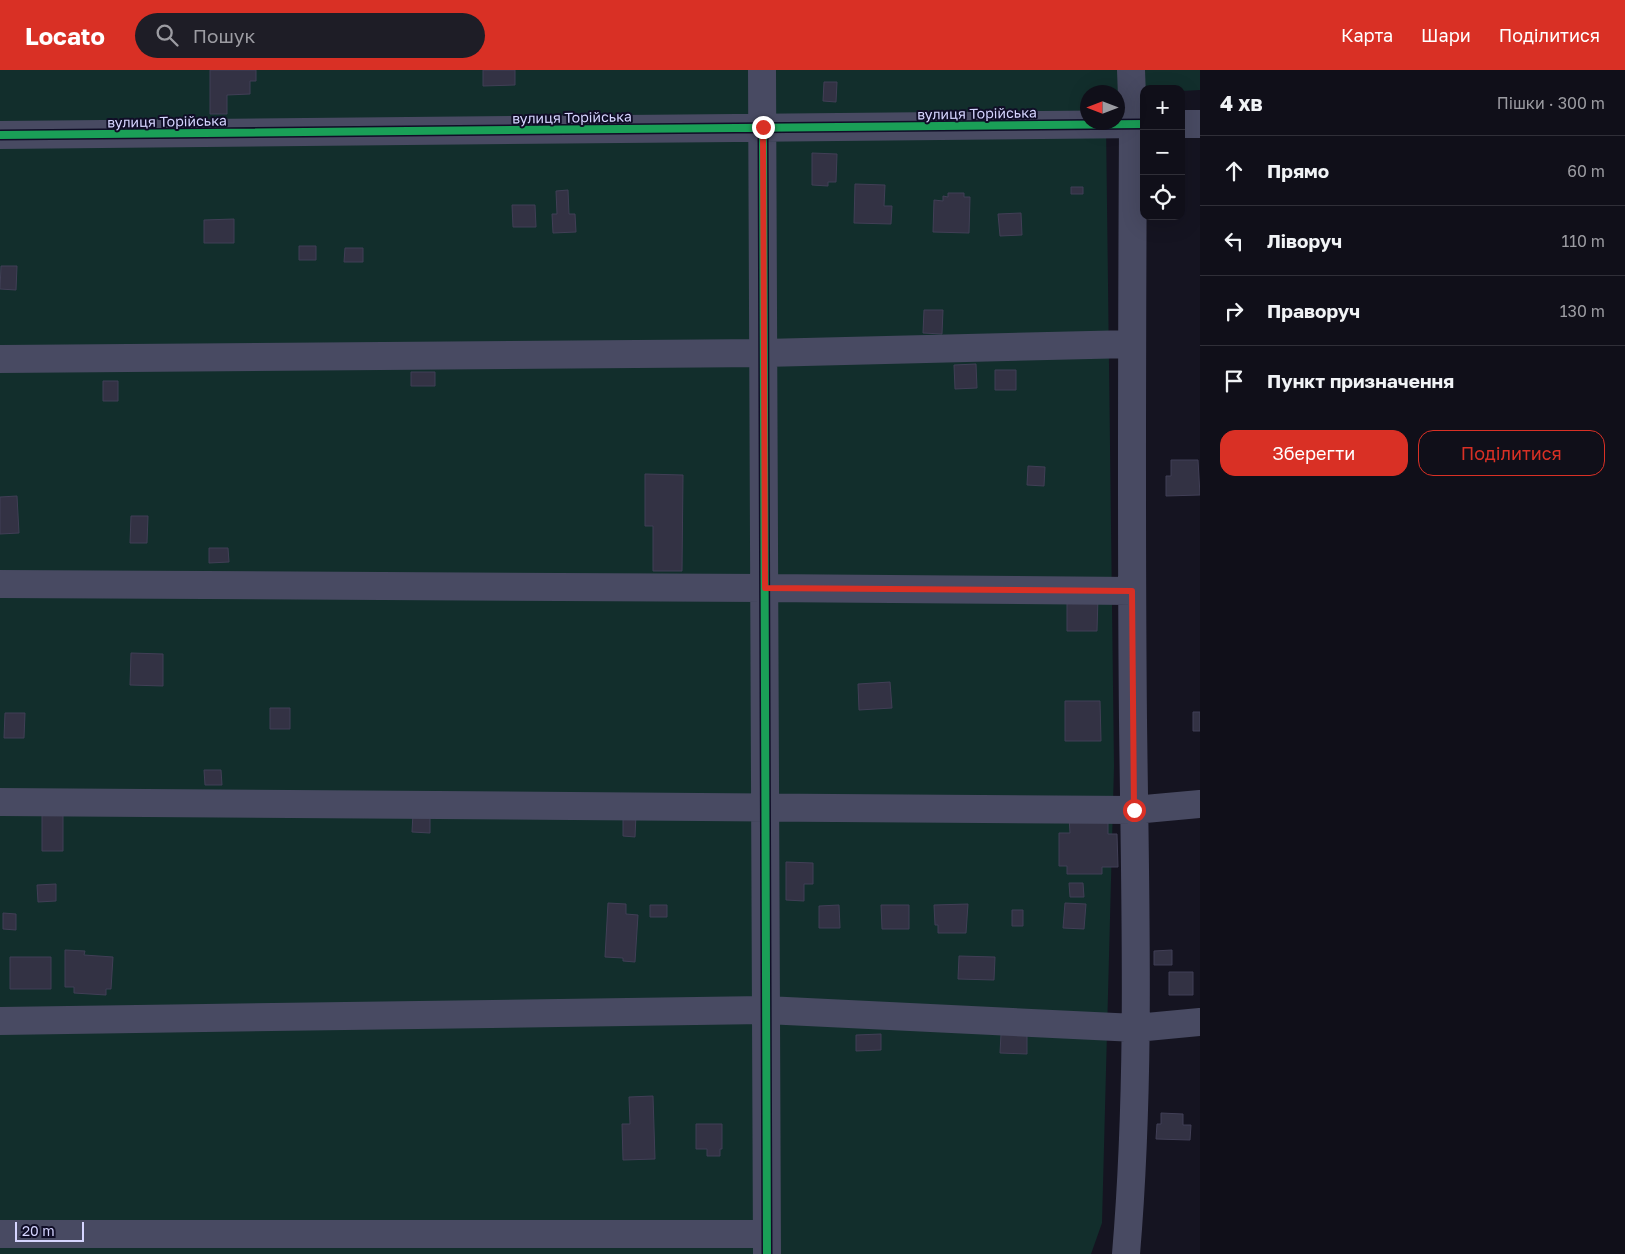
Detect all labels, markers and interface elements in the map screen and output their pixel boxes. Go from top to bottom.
search box [135,13,485,58]
text: Locato [25,21,105,50]
icon: search [153,21,181,49]
text: Пошук [193,24,255,47]
text: Карта [1341,24,1393,46]
text: Шари [1421,24,1471,46]
text: Поділитися [1499,24,1600,46]
north arrow [1080,85,1125,130]
map controls [1140,85,1185,220]
button: + [1140,85,1185,130]
text: 4 хв [1220,90,1263,116]
text: Пішки · 300 m [1497,93,1605,113]
street label: вулиця Торійська [917,103,1037,123]
street label: вулиця Торійська [512,107,632,127]
street label: вулиця Торійська [107,111,227,131]
route end [752,116,775,139]
button: − [1140,130,1185,175]
icon: ahead [1220,157,1248,185]
text: Прямо [1267,159,1329,182]
text: 60 m [1567,161,1605,181]
button: locate [1140,175,1185,220]
icon: left [1220,227,1248,255]
text: Ліворуч [1267,229,1342,252]
text: 110 m [1561,231,1605,251]
icon: right [1220,297,1248,325]
text: Праворуч [1267,299,1360,322]
text: 130 m [1560,301,1605,321]
icon: arrive [1220,367,1248,395]
text: Пункт призначення [1267,369,1454,392]
button: Зберегти [1220,430,1408,476]
button: Поділитися [1418,430,1605,476]
route start [1123,799,1146,822]
scale bar [15,1219,84,1242]
text: 20 m [22,1222,55,1239]

